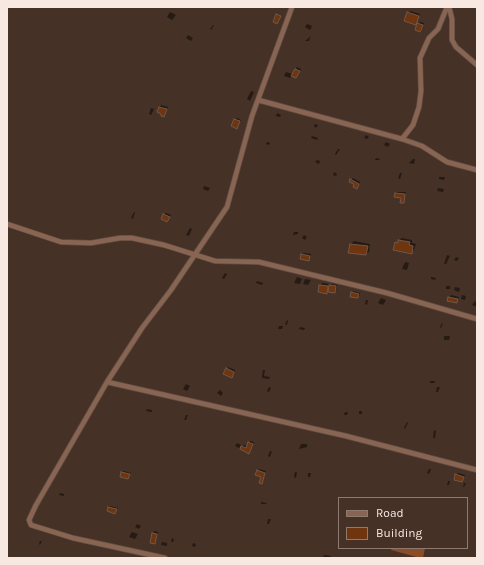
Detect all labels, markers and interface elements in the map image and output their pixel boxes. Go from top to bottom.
legend [338,497,468,549]
text: Road [376,506,404,520]
text: Building [376,526,422,540]

